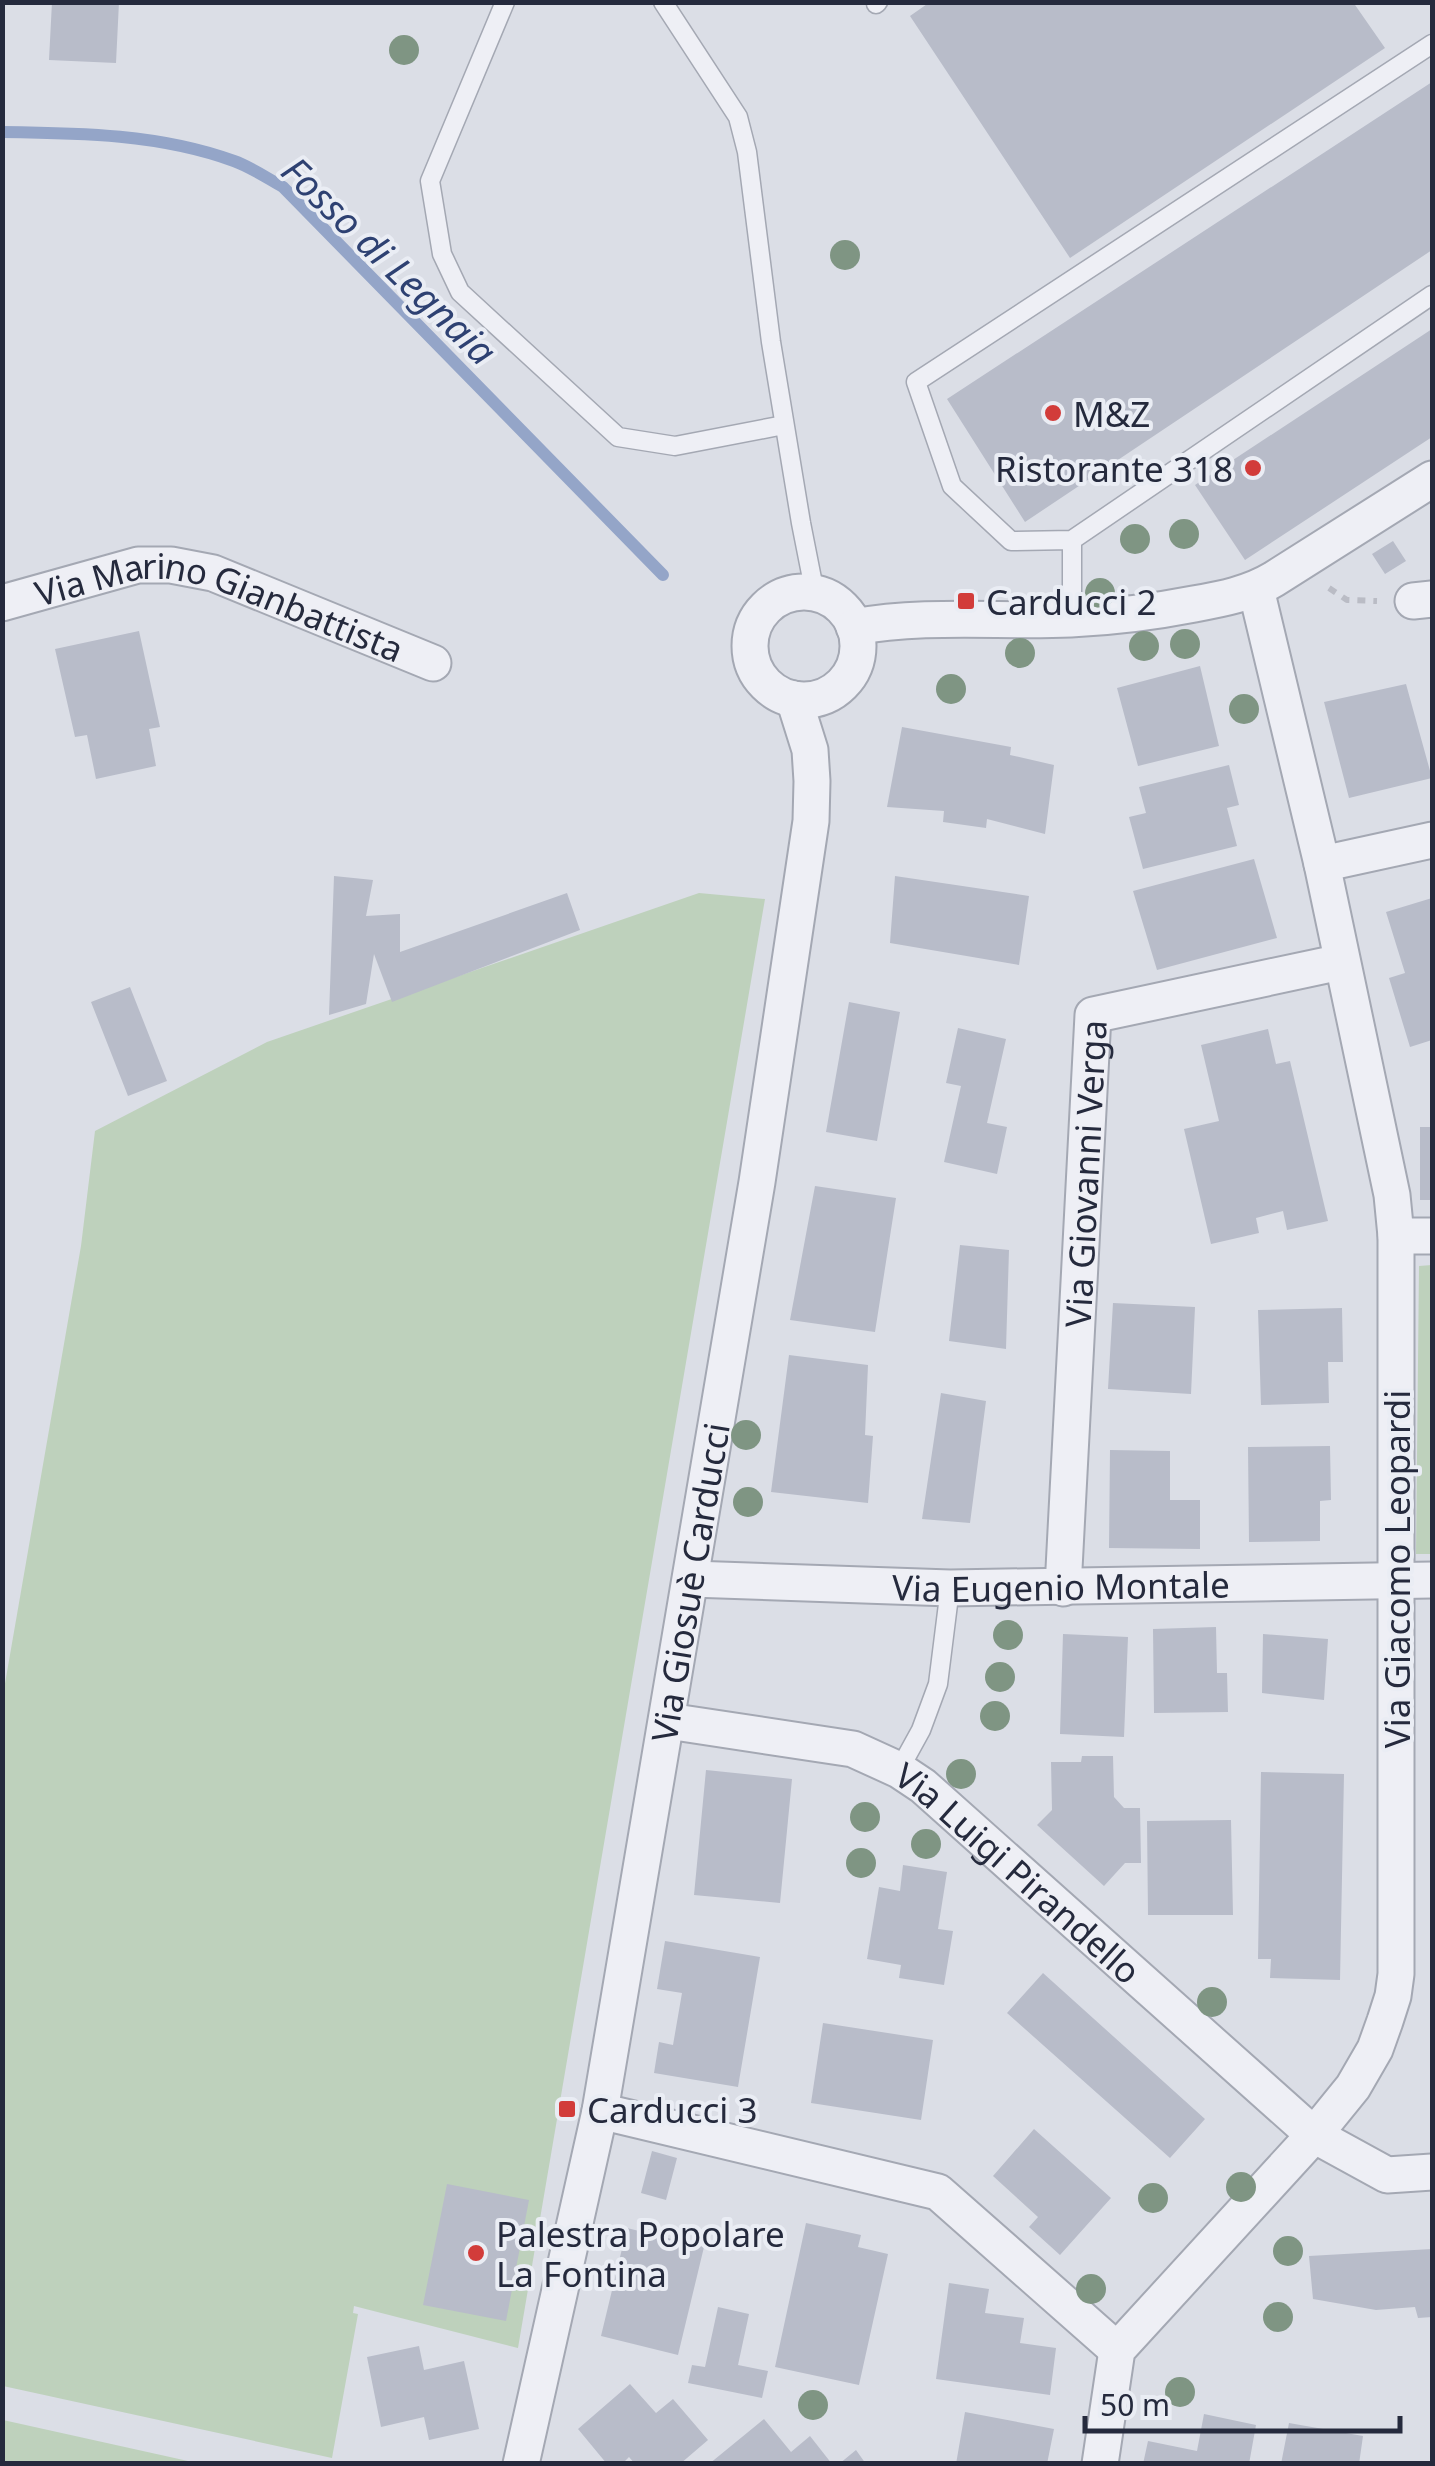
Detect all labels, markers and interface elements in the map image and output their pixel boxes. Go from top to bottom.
water label: Fosso di Legnaia [271,144,509,376]
place label: M&Z [1073,390,1150,437]
marker: M&Z [1042,402,1064,424]
place label: Ristorante 318 [995,445,1233,492]
marker: Ristorante 318 [1242,457,1264,479]
street label: Via Marino Gianbattista [29,541,411,672]
place label: Carducci 2 [986,578,1156,625]
marker: Carducci 2 [955,590,977,612]
street label: Via Giovanni Verga [1053,1019,1116,1329]
street label: Via Giacomo Leopardi [1373,1390,1420,1748]
street label: Via Giosuè Carducci [639,1419,739,1745]
street label: Via Eugenio Montale [891,1560,1230,1612]
street label: Via Luigi Pirandello [887,1751,1151,1993]
place label: Carducci 3 [587,2086,757,2133]
marker: Carducci 3 [556,2098,578,2120]
place label: Palestra Popolare La Fontina [496,2210,785,2297]
marker: Palestra Popolare La Fontina [465,2242,487,2264]
scale bar [1085,2371,1400,2433]
text: 50 m [1100,2384,1170,2425]

